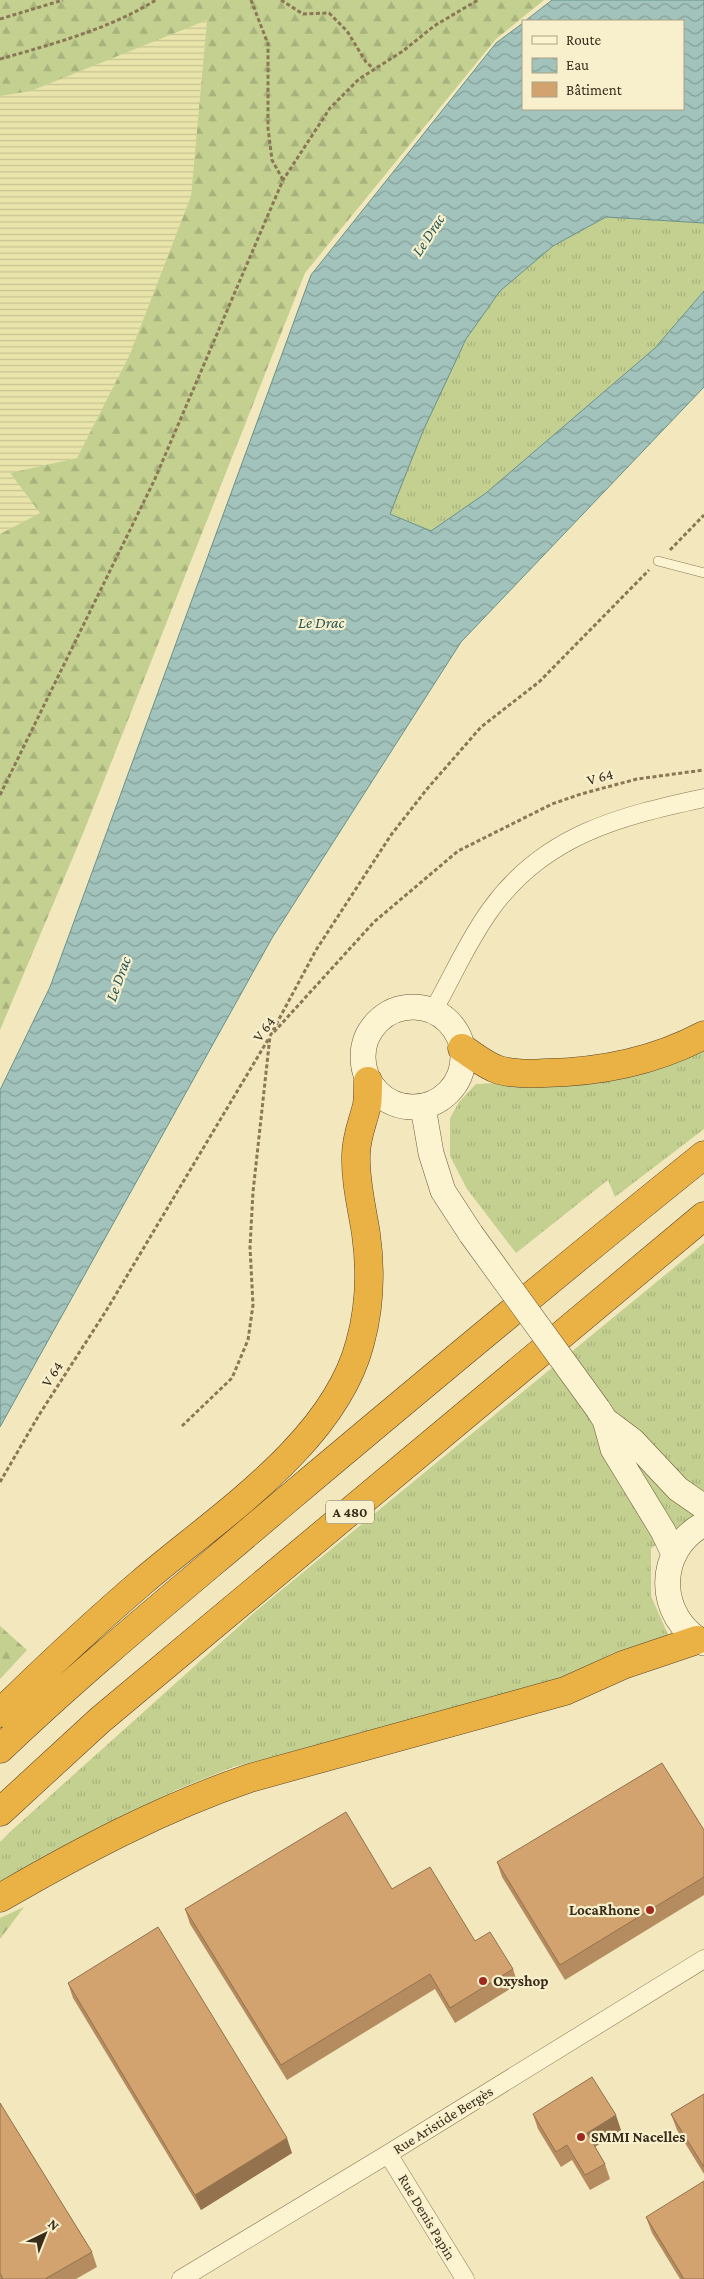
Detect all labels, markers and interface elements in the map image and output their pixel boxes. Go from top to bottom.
legend [522,20,684,110]
text: Route [566,32,601,48]
text: Eau [566,57,589,73]
text: Bâtiment [566,82,623,98]
water label: Le Drac [408,211,448,259]
water label: Le Drac [298,614,344,631]
street label: V 64 [585,766,615,788]
water label: Le Drac [102,954,134,1004]
street label: V 64 [250,1014,278,1044]
street label: V 64 [38,1358,66,1390]
road number: A 480 [326,1500,374,1524]
place label: LocaRhone [569,1902,640,1918]
marker: LocaRhone [644,1904,656,1916]
place label: Oxyshop [493,1973,549,1989]
marker: Oxyshop [477,1975,489,1987]
street label: Rue Aristide Bergès [390,2083,497,2158]
place label: SMMI Nacelles [591,2129,685,2145]
marker: SMMI Nacelles [575,2131,587,2143]
street label: Rue Denis Papin [394,2171,459,2263]
north arrow [20,2209,70,2259]
text: N [45,2215,63,2234]

